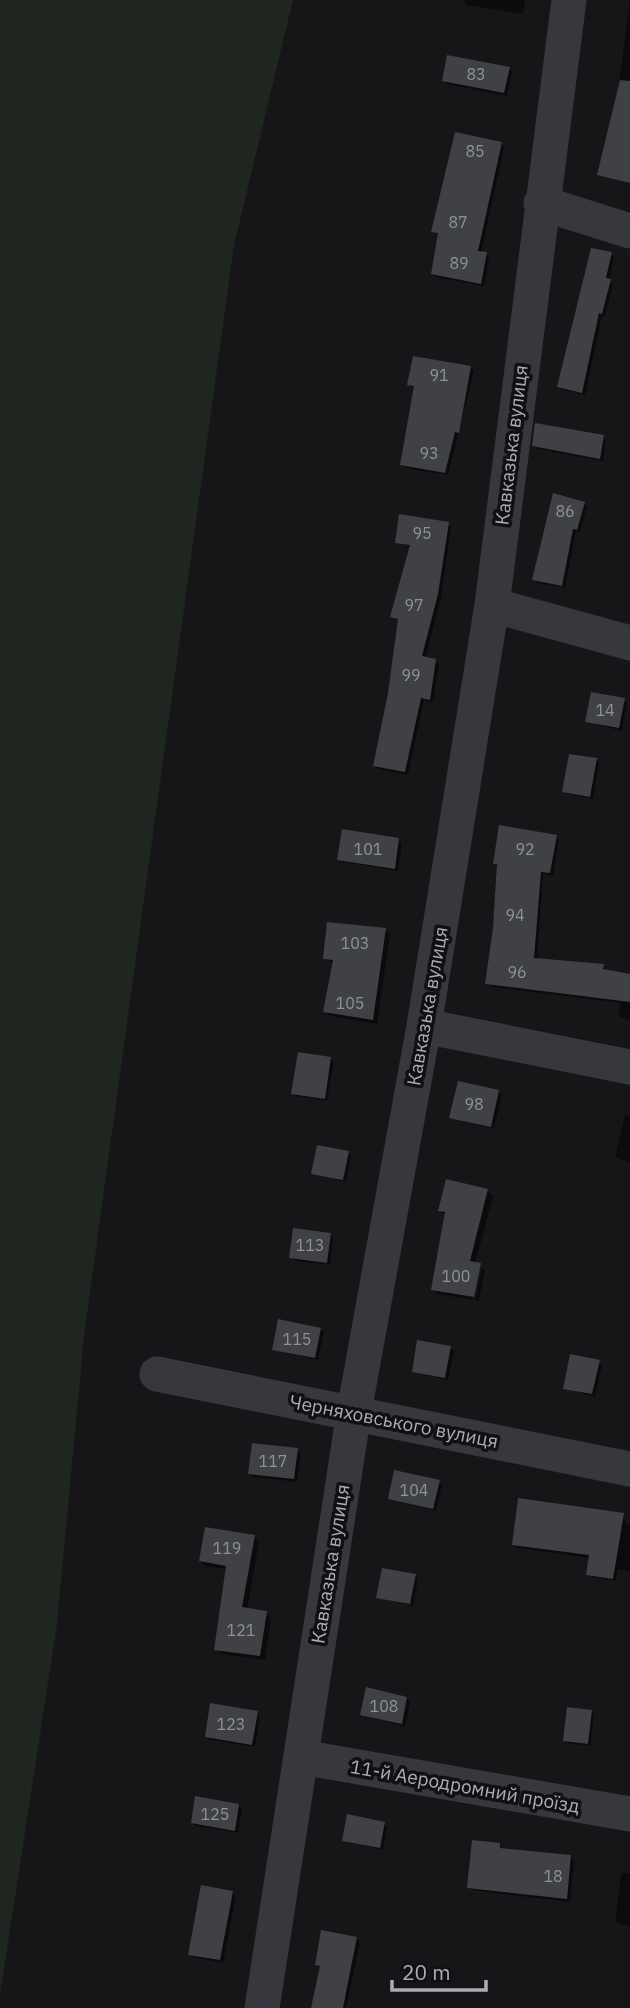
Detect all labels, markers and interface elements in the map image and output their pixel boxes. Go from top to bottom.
house number: 83 [466,64,486,84]
house number: 85 [465,141,485,161]
house number: 87 [448,212,468,232]
house number: 89 [449,253,469,273]
street label: Кавказька вулиця [489,364,533,526]
house number: 91 [429,365,449,385]
house number: 93 [419,443,439,463]
house number: 86 [555,501,575,521]
house number: 95 [412,523,432,543]
house number: 97 [404,595,424,615]
house number: 99 [401,665,421,685]
house number: 14 [595,700,615,720]
house number: 101 [354,839,382,859]
house number: 92 [515,839,535,859]
house number: 94 [505,905,525,925]
street label: Кавказька вулиця [401,925,453,1087]
house number: 103 [341,933,369,953]
house number: 96 [507,962,527,982]
house number: 105 [336,993,364,1013]
house number: 98 [464,1094,484,1114]
house number: 113 [296,1235,324,1255]
house number: 100 [442,1266,470,1286]
house number: 115 [283,1329,311,1349]
street label: Черняховського вулиця [288,1389,500,1453]
house number: 117 [259,1451,287,1471]
house number: 104 [400,1480,428,1500]
street label: Кавказька вулиця [306,1483,354,1645]
house number: 119 [213,1538,241,1558]
house number: 121 [227,1620,255,1640]
house number: 108 [370,1696,398,1716]
house number: 123 [217,1714,245,1734]
street label: 11-й Аеродромний проїзд [348,1754,582,1818]
house number: 125 [201,1804,229,1824]
house number: 18 [543,1866,563,1886]
scale bar [392,1948,486,1992]
text: 20 m [402,1958,451,1986]

